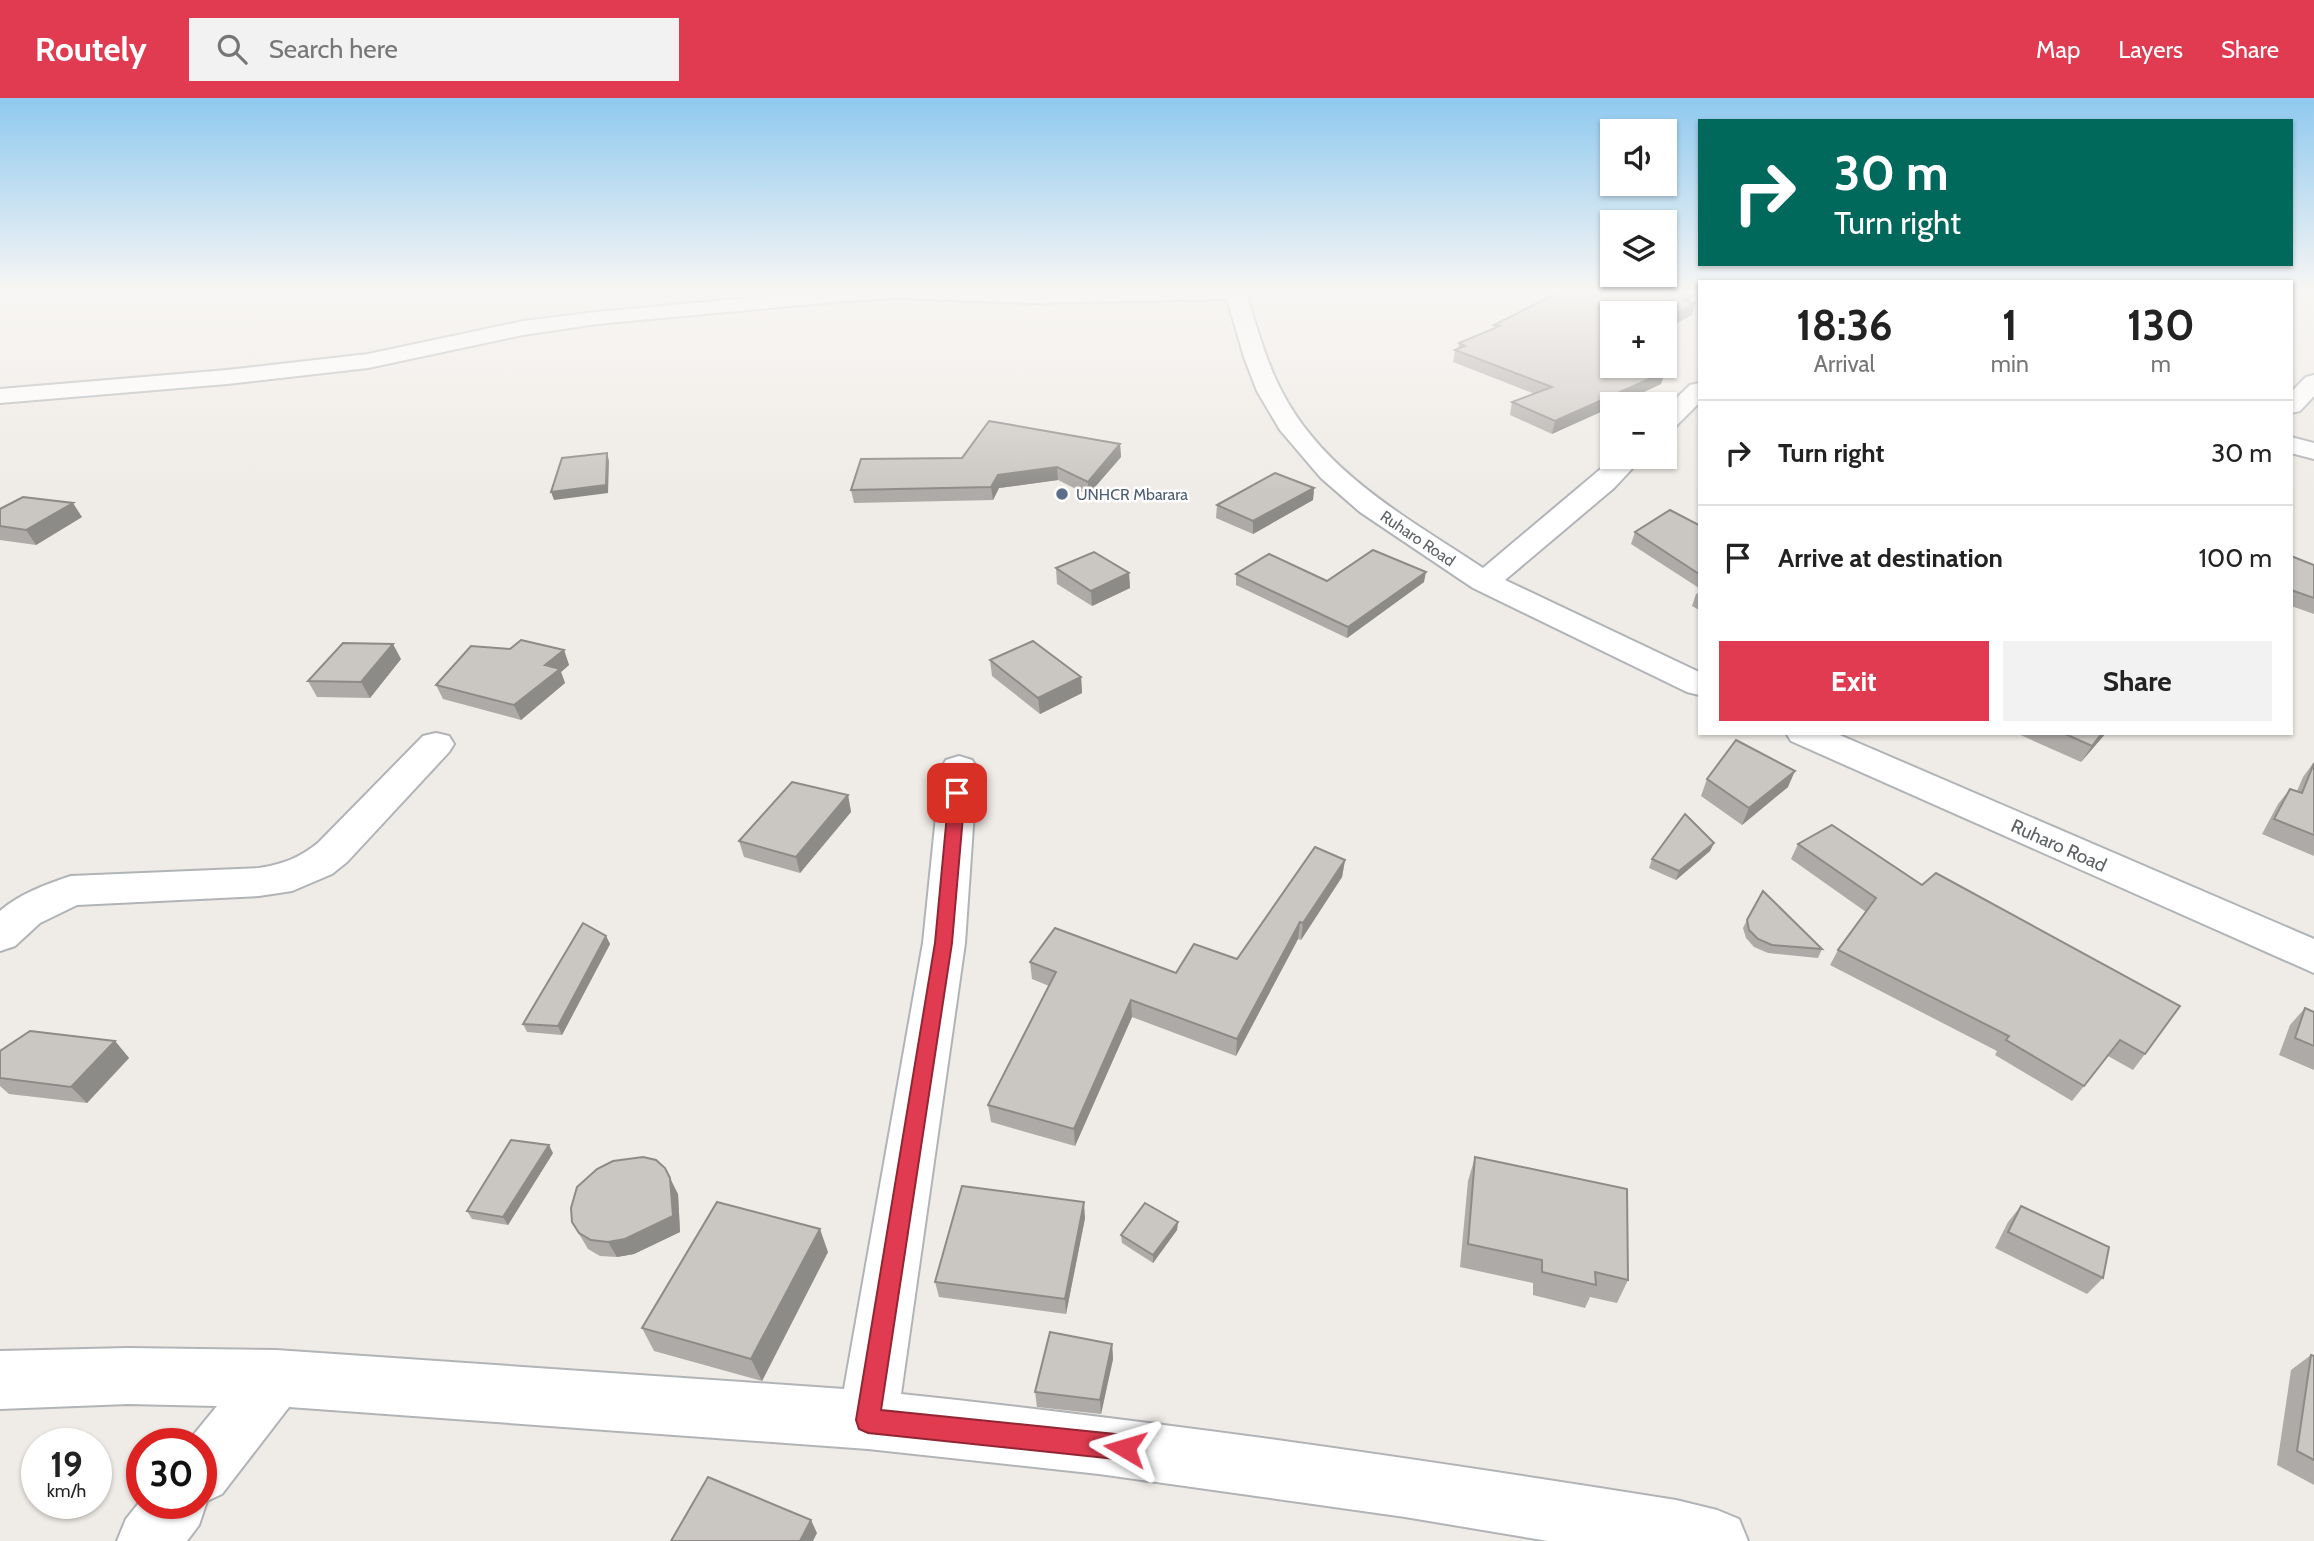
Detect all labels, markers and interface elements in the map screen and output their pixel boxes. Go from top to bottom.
search box [189,18,679,81]
text: Routely [35,29,147,69]
icon: search [213,30,251,68]
text: Search here [269,33,398,65]
text: Map [2036,35,2080,64]
text: Layers [2118,35,2183,64]
text: Share [2221,35,2279,64]
map controls [1600,119,1677,469]
button: sound [1600,119,1677,196]
text: 30 m [1834,143,1949,202]
icon: right [1719,147,1810,238]
text: Turn right [1834,203,1961,242]
button: layers [1600,210,1677,287]
text: 18:36 [1796,299,1893,351]
text: 1 [2002,299,2018,351]
text: 130 [2127,299,2195,351]
button: + [1600,301,1677,378]
text: Arrival [1814,350,1875,378]
text: min [1991,350,2029,378]
text: m [2151,350,2171,378]
button: − [1600,392,1677,469]
icon: right [1719,434,1757,472]
text: Turn right [1778,437,1884,469]
text: 30 m [2211,437,2272,469]
place label: UNHCR Mbarara [1076,485,1188,504]
marker: UNHCR Mbarara [1054,486,1070,502]
street label: Ruharo Road [1377,506,1459,570]
icon: arrive [1719,539,1757,577]
text: Arrive at destination [1778,542,2003,574]
text: 100 m [2199,542,2272,574]
button: Exit [1719,641,1989,721]
button: Share [2003,641,2272,721]
pin [927,763,987,823]
icon: arrive [938,774,976,812]
street label: Ruharo Road [2007,814,2110,877]
position arrow [1088,1411,1162,1485]
speed limit sign: 30 [126,1428,217,1519]
text: 19 [50,1443,83,1486]
text: km/h [47,1480,86,1502]

